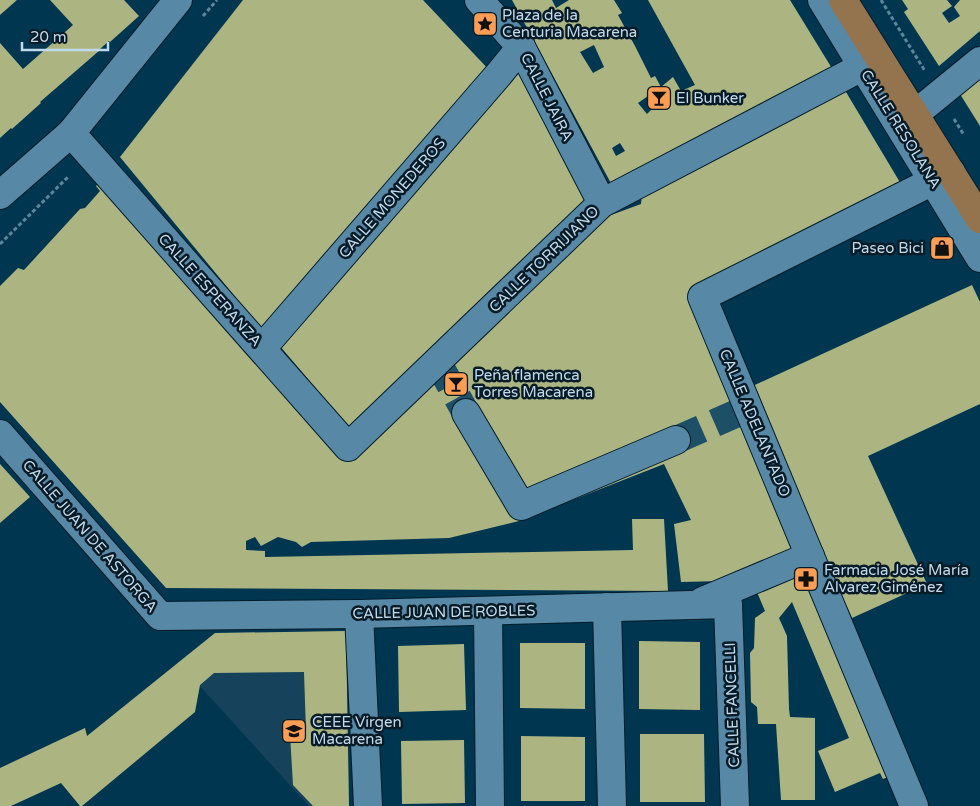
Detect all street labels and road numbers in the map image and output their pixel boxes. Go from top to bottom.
street label: CALLE JAIRA [517,50,577,144]
street label: CALLE RESOLANA [857,66,945,192]
street label: CALLE MONEDEROS [335,134,449,262]
street label: CALLE TORRIJIANO [485,202,603,316]
street label: CALLE ESPERANZA [155,230,265,350]
street label: CALLE ADELANTADO [716,346,794,500]
street label: CALLE JUAN DE ASTORGA [19,456,161,616]
street label: CALLE JUAN DE ROBLES [352,601,536,623]
street label: CALLE FANCELLI [721,642,743,768]

